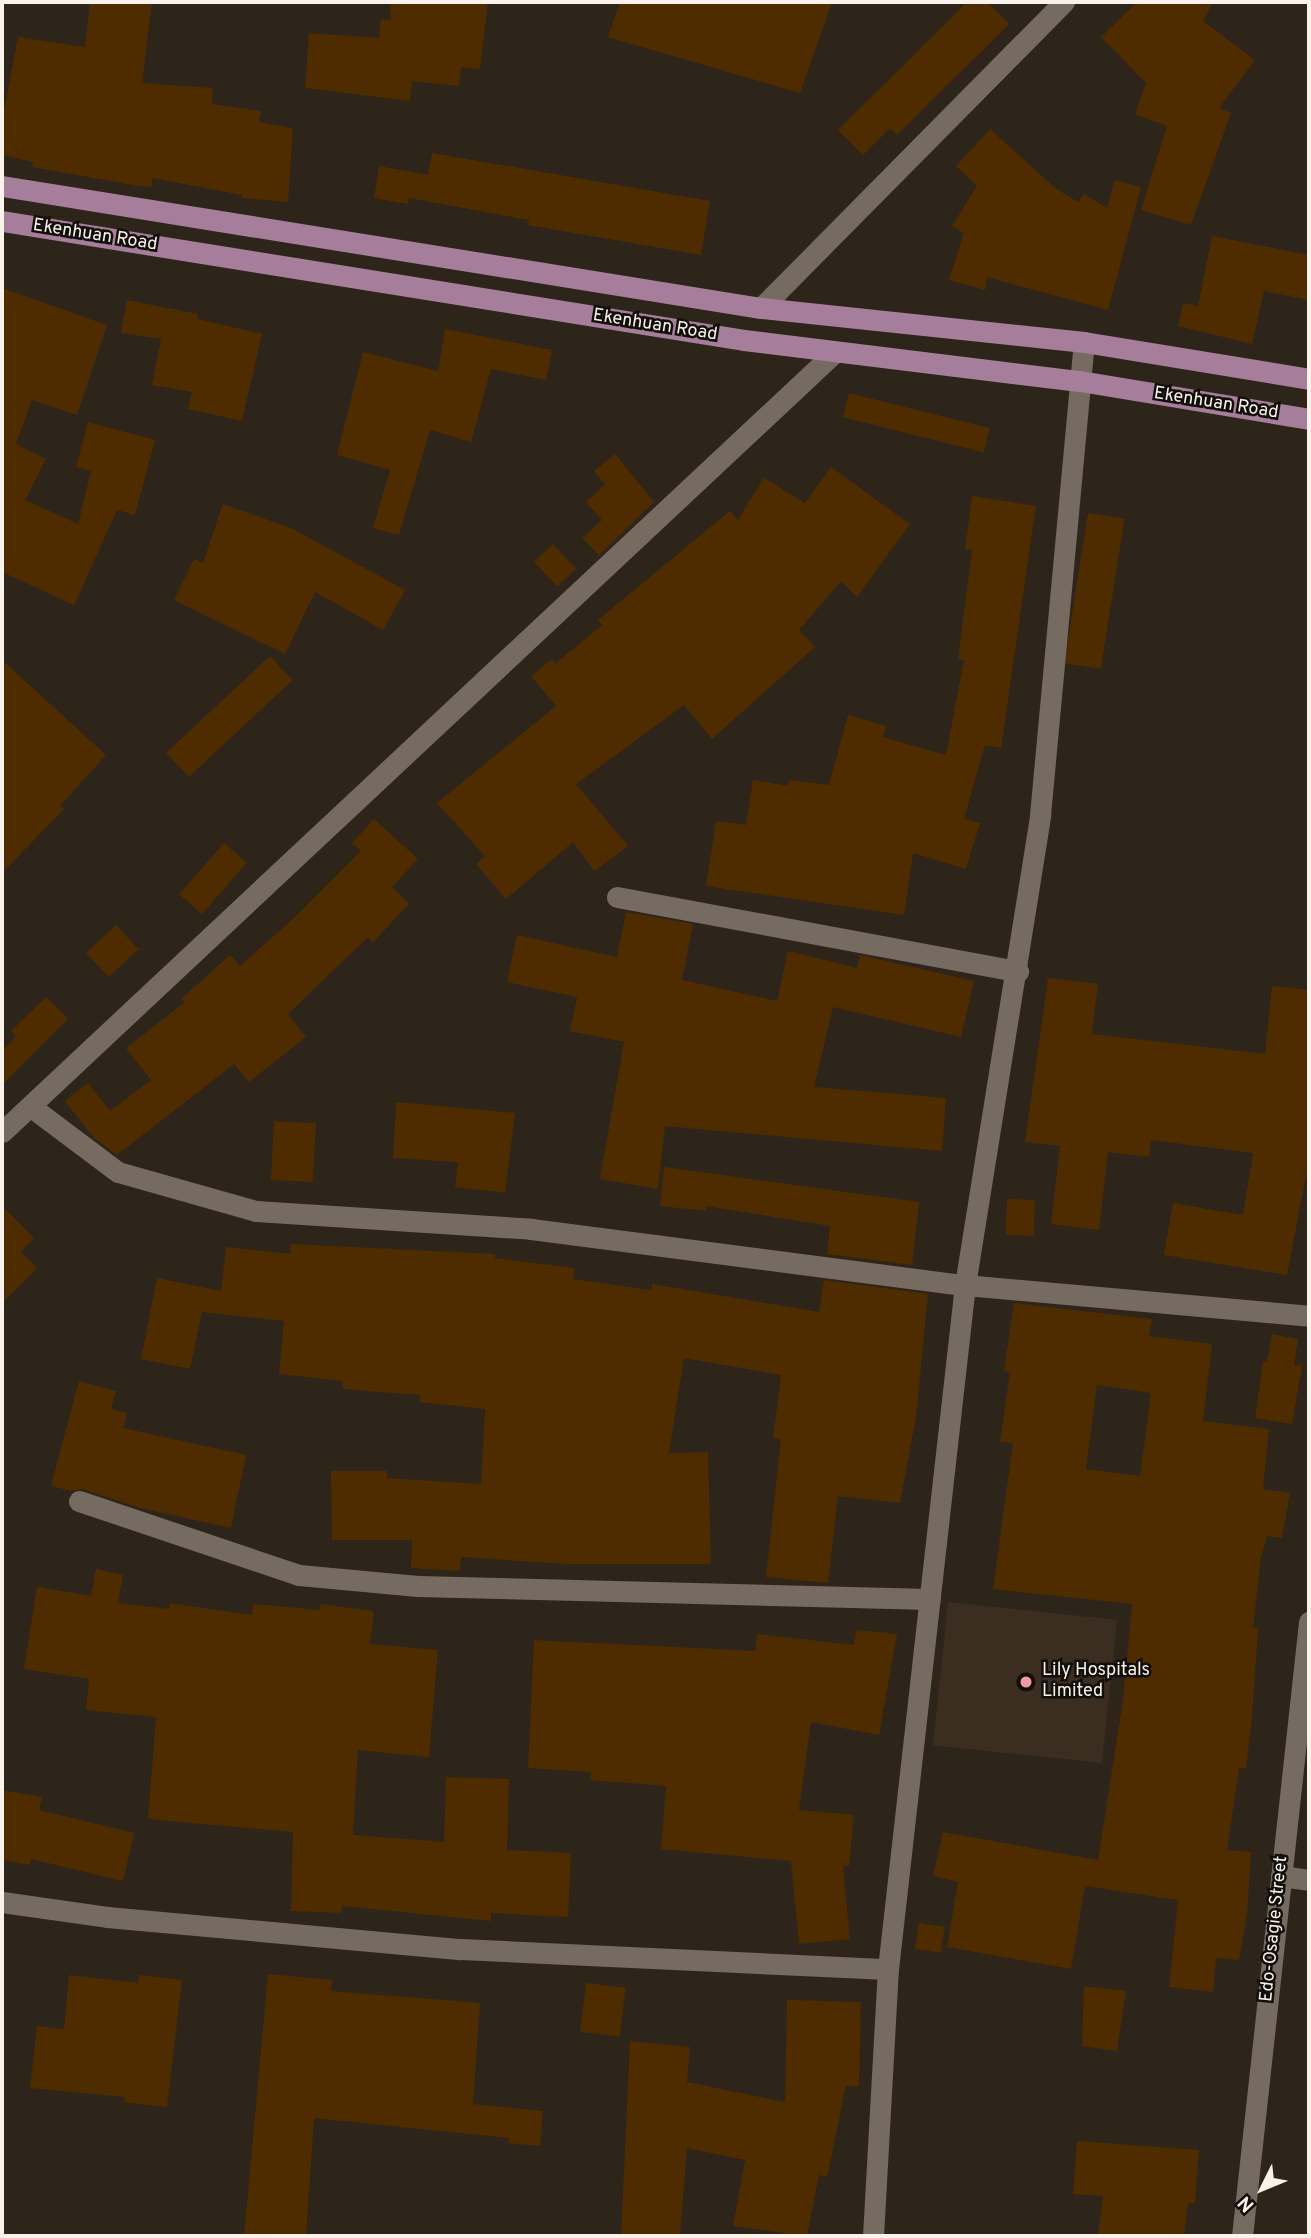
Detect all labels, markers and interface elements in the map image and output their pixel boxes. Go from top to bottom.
street label: Ekenhuan Road [31,215,159,257]
street label: Ekenhuan Road [591,305,719,347]
street label: Ekenhuan Road [1152,383,1280,425]
place label: Lily Hospitals Limited [1042,1661,1150,1704]
marker: Lily Hospitals Limited [1016,1672,1036,1692]
street label: Edo-Osagie Street [1257,1855,1293,2003]
north arrow [1227,2154,1297,2224]
text: N [1233,2190,1260,2216]

